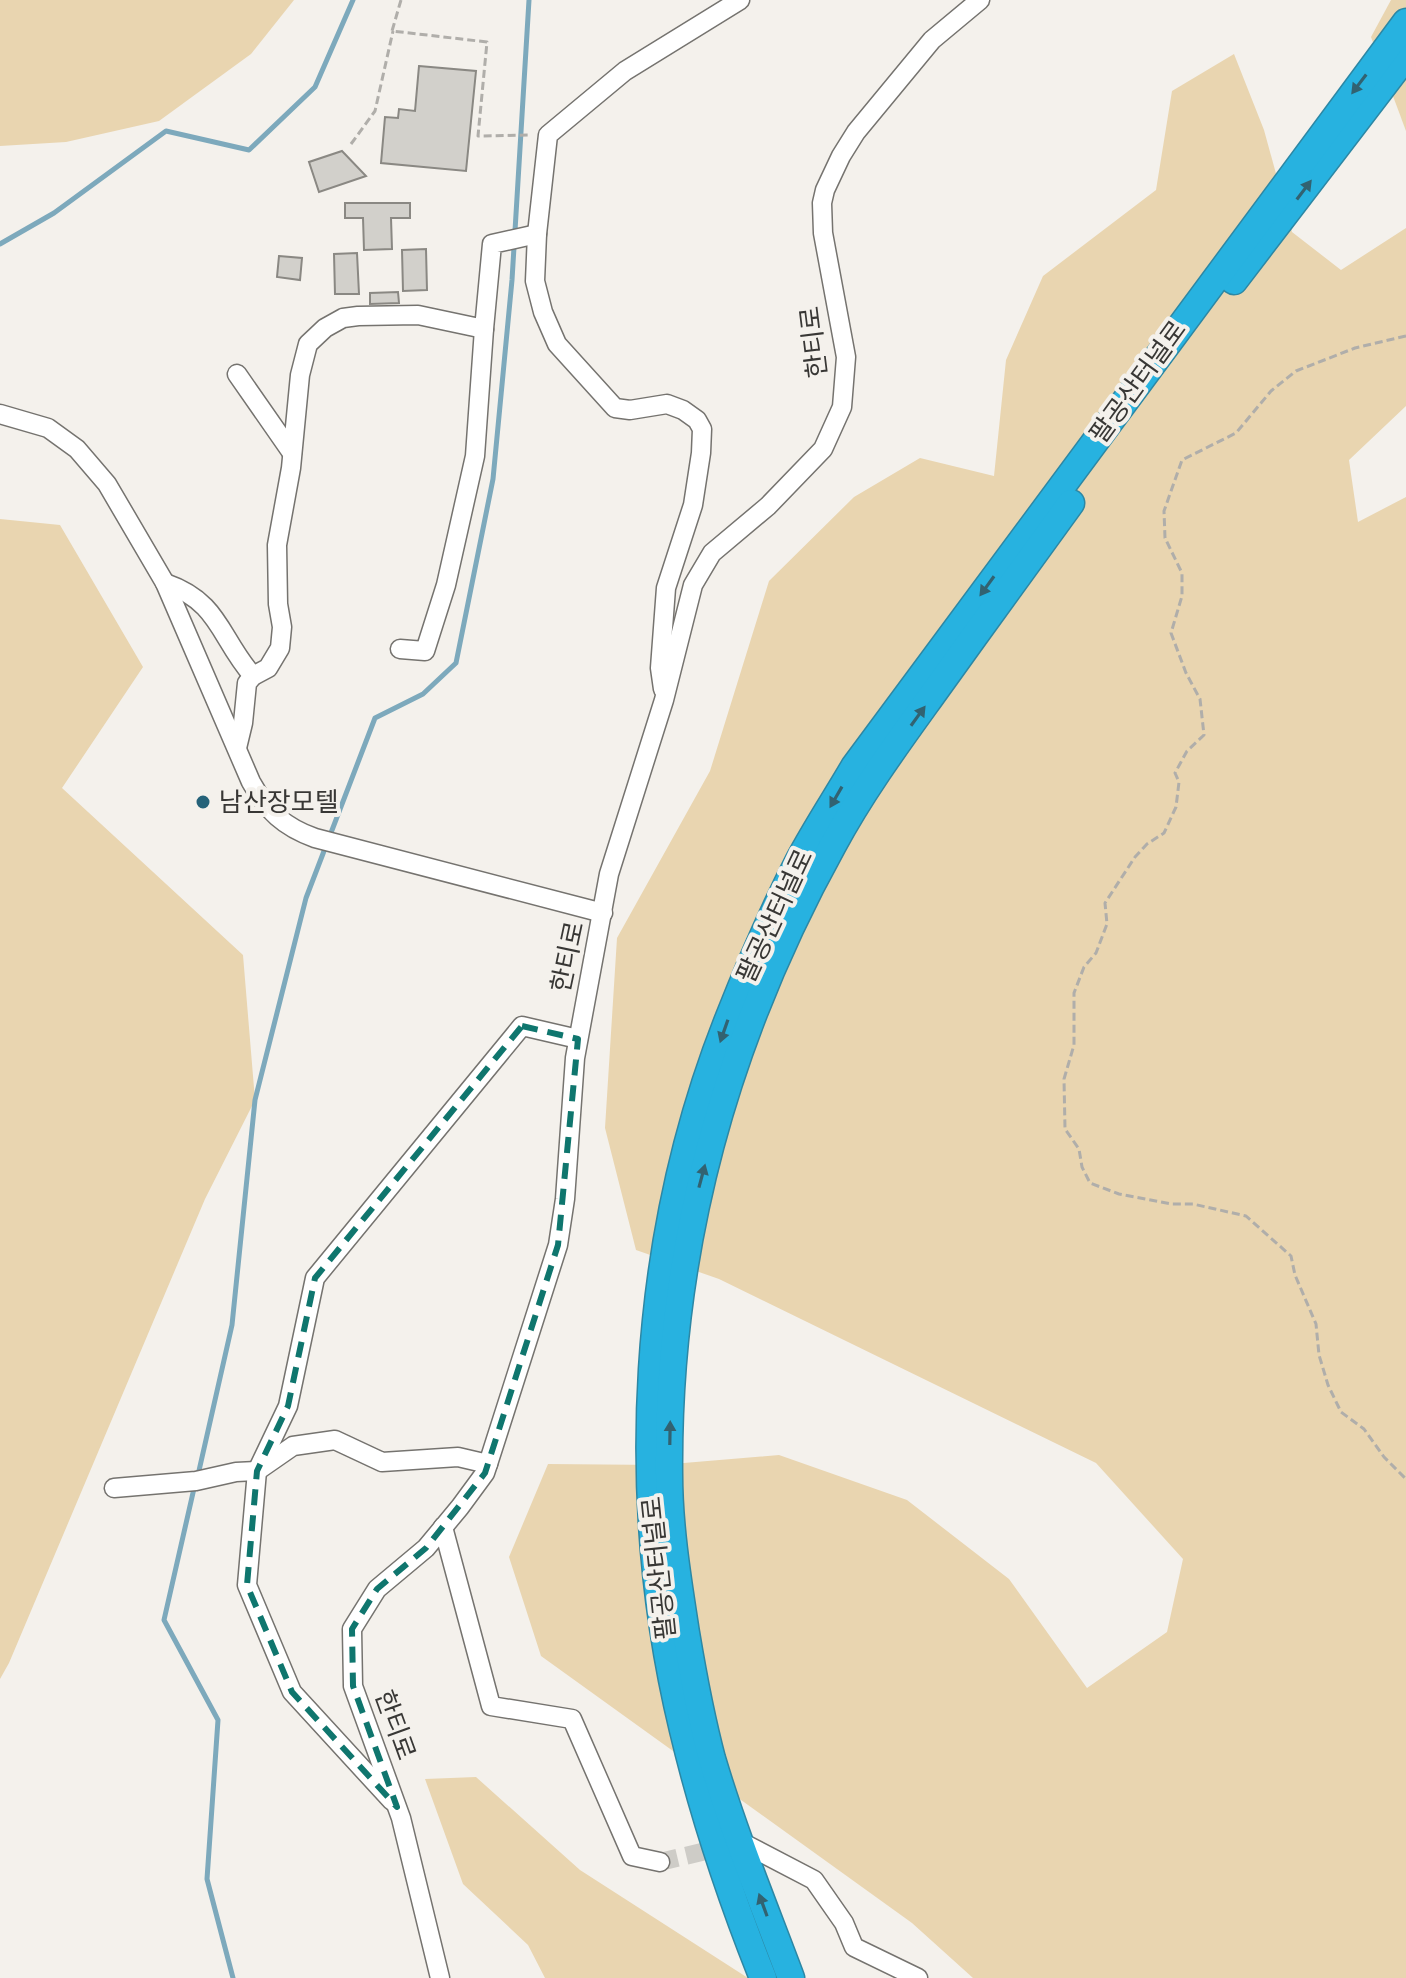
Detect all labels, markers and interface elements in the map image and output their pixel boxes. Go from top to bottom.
one-way arrow [1351,74,1367,94]
one-way arrow [1296,180,1312,200]
street label: 한티로 [794,304,834,380]
street label: 팔공산터널로 [1083,315,1193,449]
one-way arrow [980,575,996,596]
one-way arrow [910,705,925,726]
one-way arrow [829,786,843,808]
place label: 남산장모텔 [219,787,339,818]
marker: 남산장모텔 [194,793,212,811]
street label: 팔공산터널로 [731,844,819,988]
street label: 한티로 [545,919,591,995]
one-way arrow [718,1019,730,1043]
one-way arrow [696,1163,708,1188]
one-way arrow [663,1420,676,1445]
street label: 팔공산터널로 [636,1495,682,1641]
street label: 한티로 [368,1686,422,1764]
one-way arrow [757,1893,769,1917]

